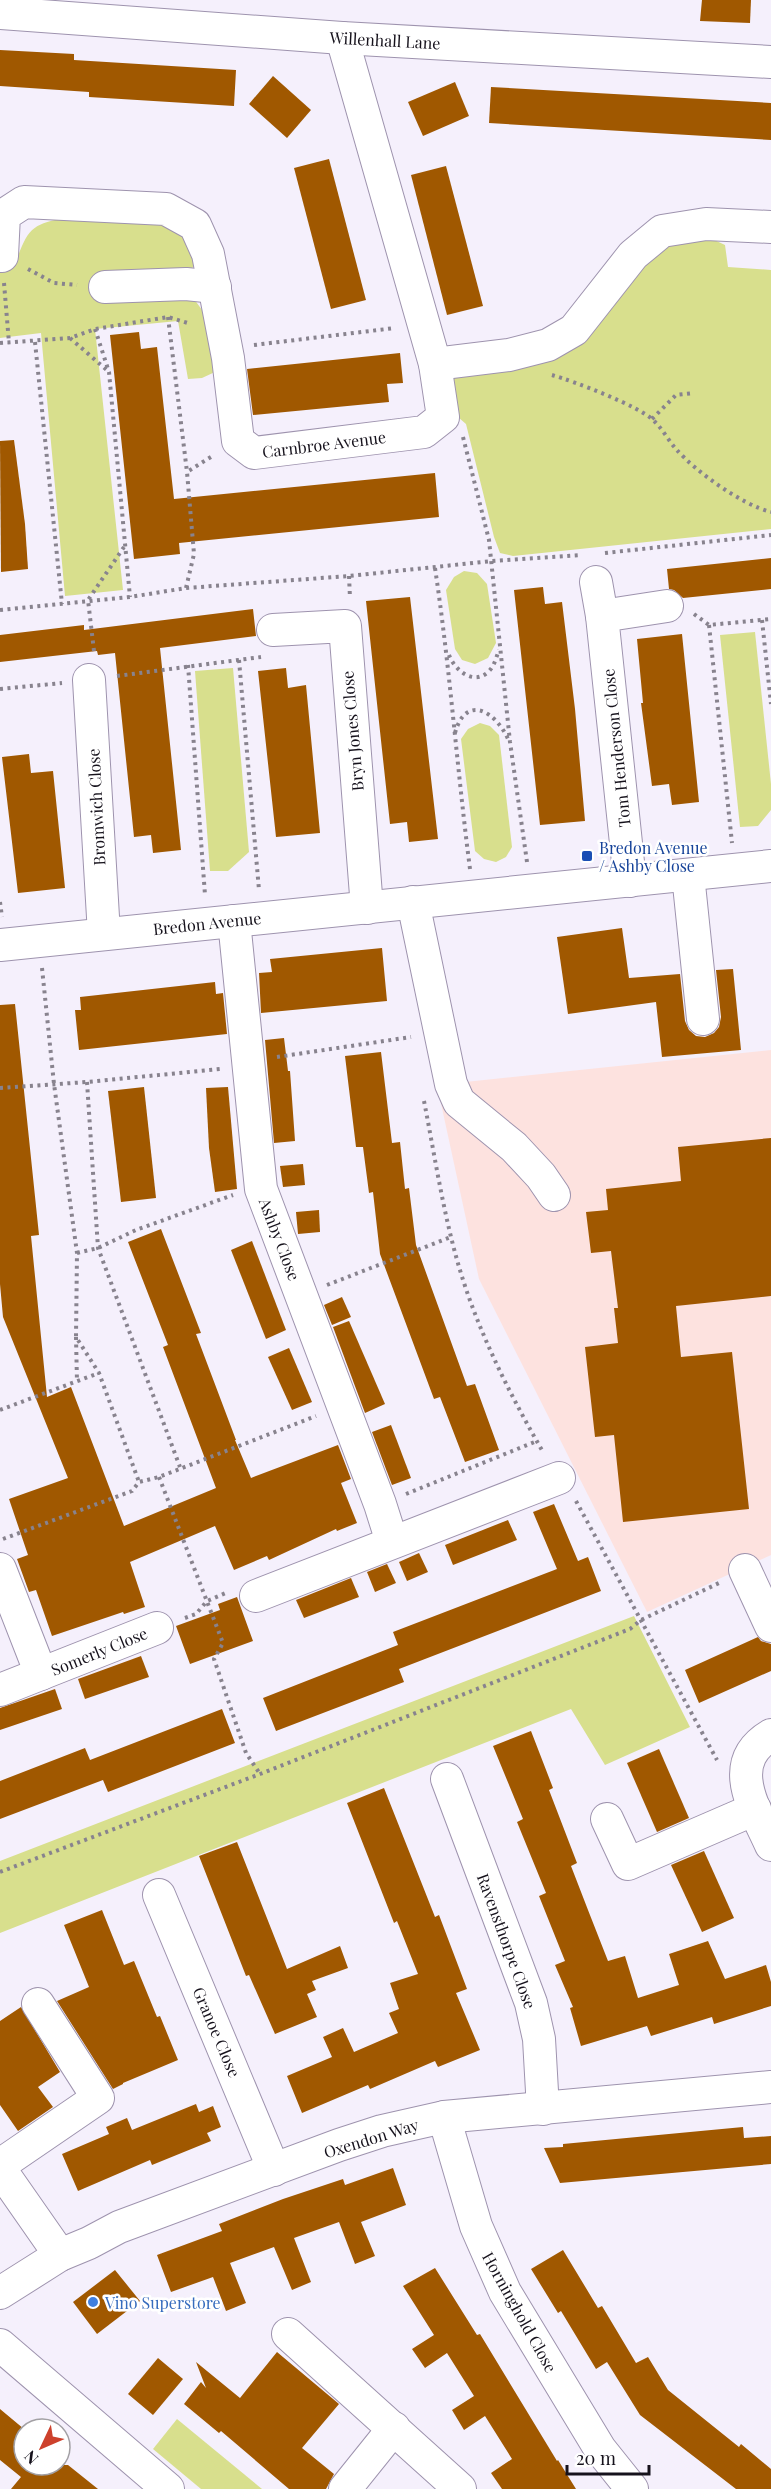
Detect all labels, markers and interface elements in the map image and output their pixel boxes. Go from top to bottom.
street label: Willenhall Lane [328,27,441,53]
street label: Carnbroe Avenue [261,426,387,462]
street label: Tom Henderson Close [597,668,635,828]
street label: Bryn Jones Close [336,670,368,792]
street label: Bromwich Close [82,748,110,866]
place label: Bredon Avenue / Ashby Close [599,837,708,876]
marker: Bredon Avenue / Ashby Close [580,849,594,863]
street label: Bredon Avenue [152,907,262,939]
street label: Ashby Close [254,1194,305,1283]
street label: Somerly Close [48,1622,150,1680]
street label: Ravensthorpe Close [473,1870,541,2012]
street label: Granoe Close [189,1984,245,2080]
street label: Oxendon Way [321,2114,421,2162]
street label: Horninghold Close [478,2248,562,2376]
place label: Vino Superstore [104,2292,221,2313]
marker: Vino Superstore [86,2295,100,2309]
north arrow [12,2417,72,2477]
scale bar [567,2438,650,2476]
text: N [19,2446,42,2469]
text: 20 m [576,2446,616,2470]

